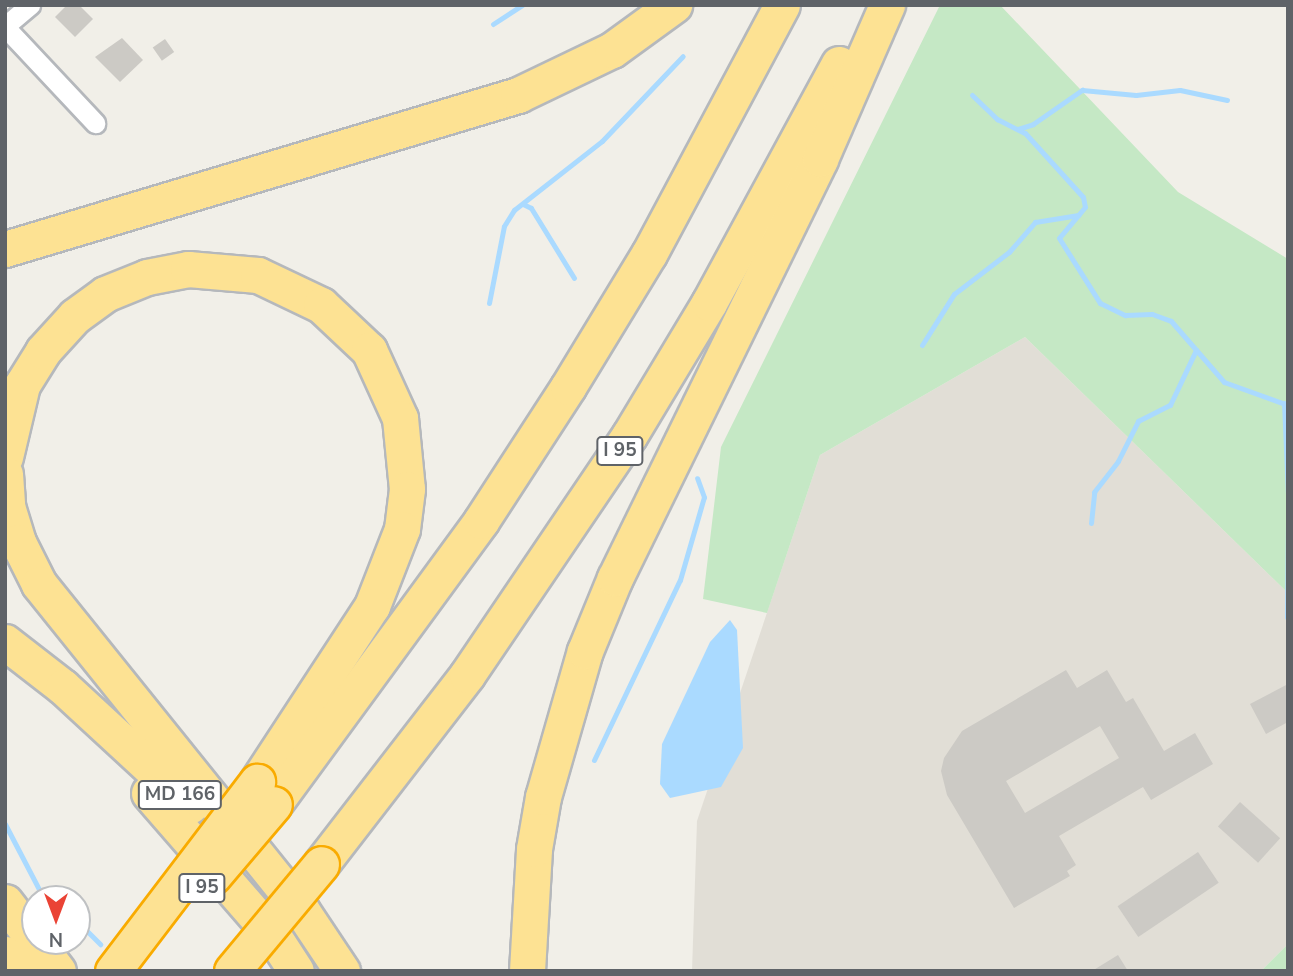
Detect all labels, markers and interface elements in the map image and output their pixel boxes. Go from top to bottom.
road number: I 95 [596,436,644,466]
road number: MD 166 [136,780,224,810]
road number: I 95 [178,873,227,904]
north arrow [21,885,91,955]
text: N [49,926,63,952]

